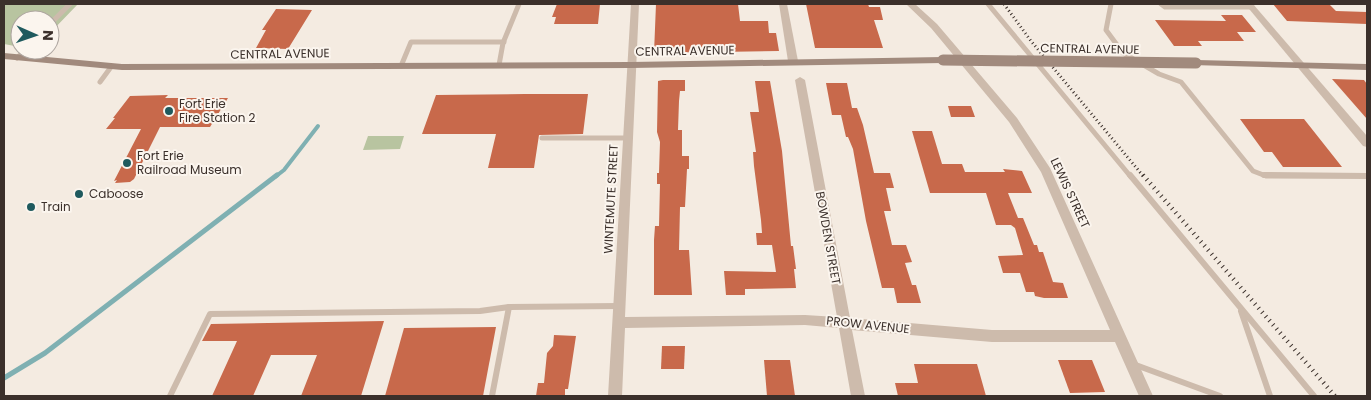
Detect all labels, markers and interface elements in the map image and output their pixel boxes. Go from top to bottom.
north arrow [10,10,60,60]
text: N [38,30,58,41]
street label: CENTRAL AVENUE [1040,39,1140,58]
street label: CENTRAL AVENUE [635,41,735,60]
street label: CENTRAL AVENUE [230,44,330,63]
place label: Fort Erie Fire Station 2 [179,95,256,126]
marker: Fort Erie Fire Station 2 [163,105,175,117]
street label: WINTEMUTE STREET [599,143,622,254]
place label: Fort Erie Railroad Museum [137,147,242,178]
street label: LEWIS STREET [1047,155,1094,231]
marker: Fort Erie Railroad Museum [121,157,133,169]
place label: Caboose [89,185,144,202]
marker: Caboose [73,188,85,200]
street label: BOWDEN STREET [812,190,845,286]
place label: Train [41,198,71,215]
marker: Train [25,201,37,213]
street label: PROW AVENUE [826,312,911,337]

